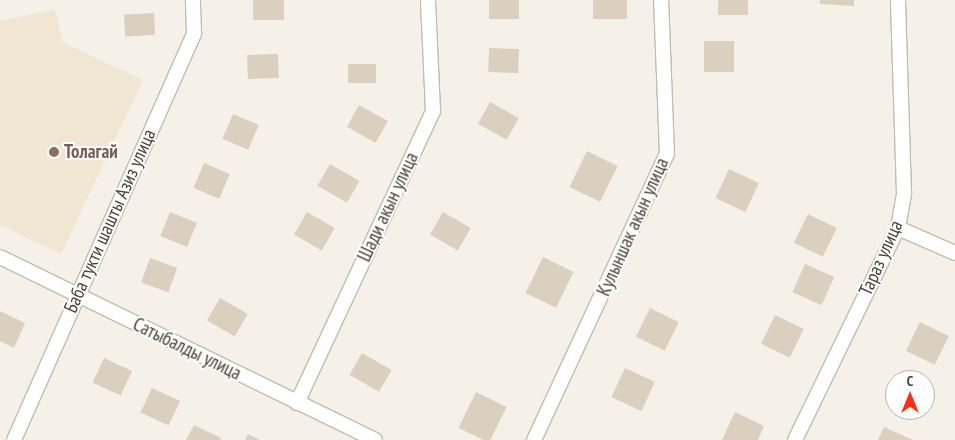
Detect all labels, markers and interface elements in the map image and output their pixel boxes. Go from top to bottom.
street label: Баба тукти шашты Азиз улица [59,125,161,317]
place label: Толагай [64,141,118,163]
marker: Толагай [48,146,60,158]
street label: Шади акын улица [353,149,423,265]
street label: Кулыншак акын улица [592,154,674,300]
street label: Тараз улица [854,217,908,299]
street label: Сатыбалды улица [129,313,245,385]
north arrow [885,370,935,420]
text: С [907,372,913,390]

